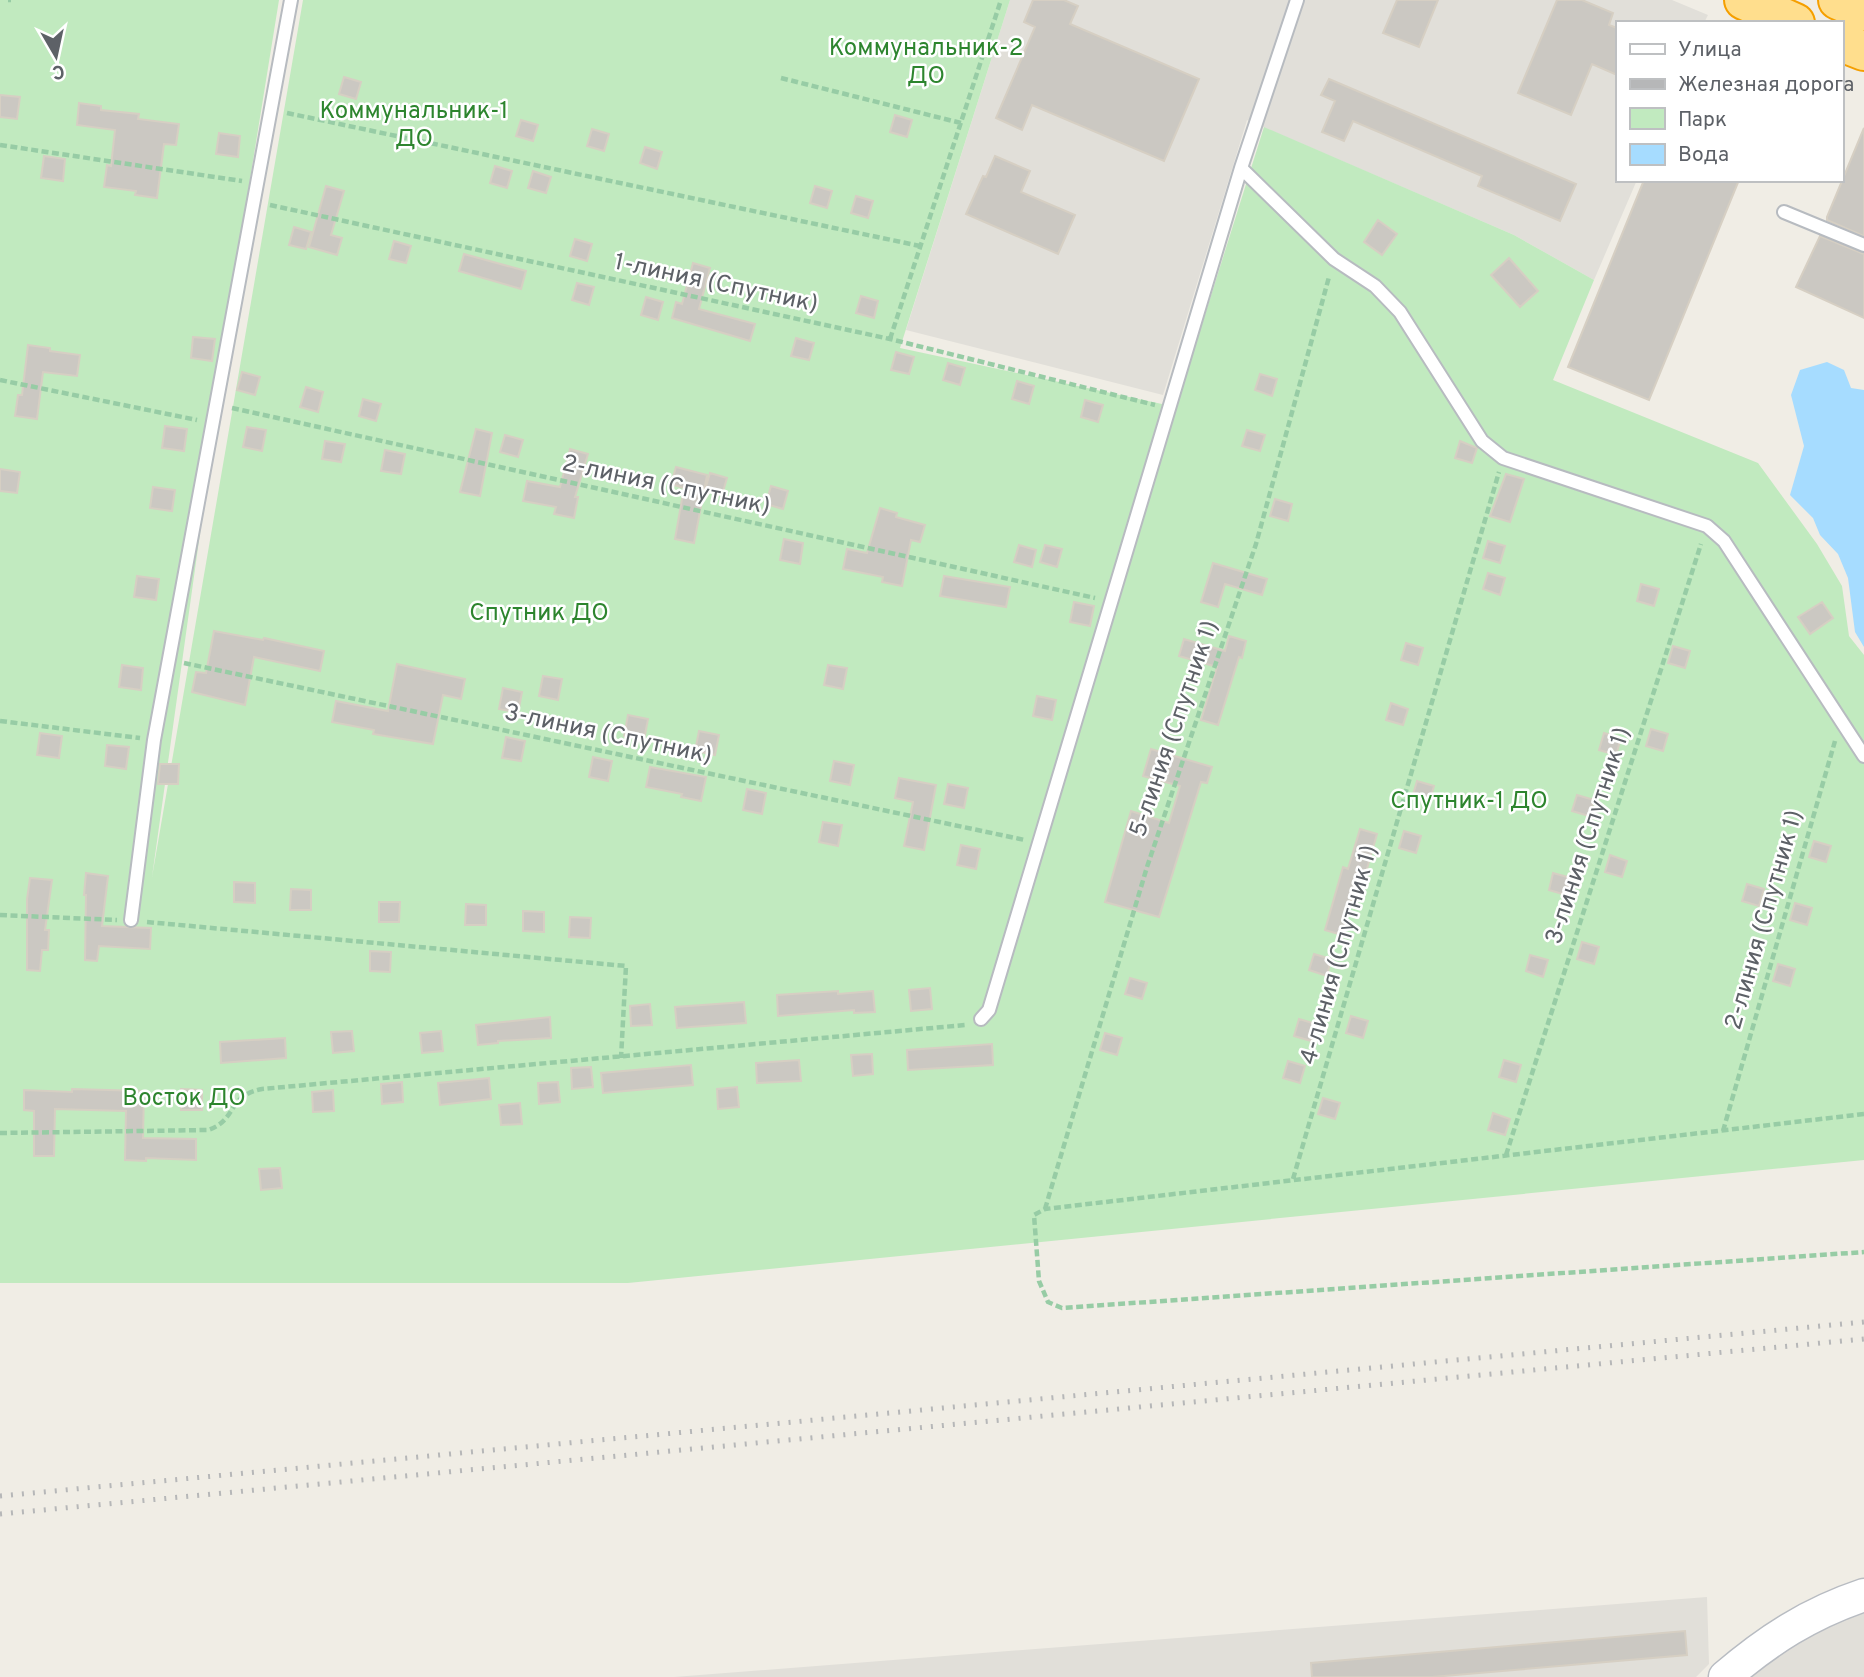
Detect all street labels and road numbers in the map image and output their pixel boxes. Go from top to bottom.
street label: 1-линия (Спутник) [611,248,821,320]
street label: 2-линия (Спутник) [559,449,773,523]
street label: 5-линия (Спутник 1) [1124,617,1226,841]
street label: 3-линия (Спутник) [501,698,715,772]
street label: 3-линия (Спутник 1) [1540,724,1638,948]
street label: 2-линия (Спутник 1) [1719,807,1811,1033]
street label: 4-линия (Спутник 1) [1294,842,1386,1068]

